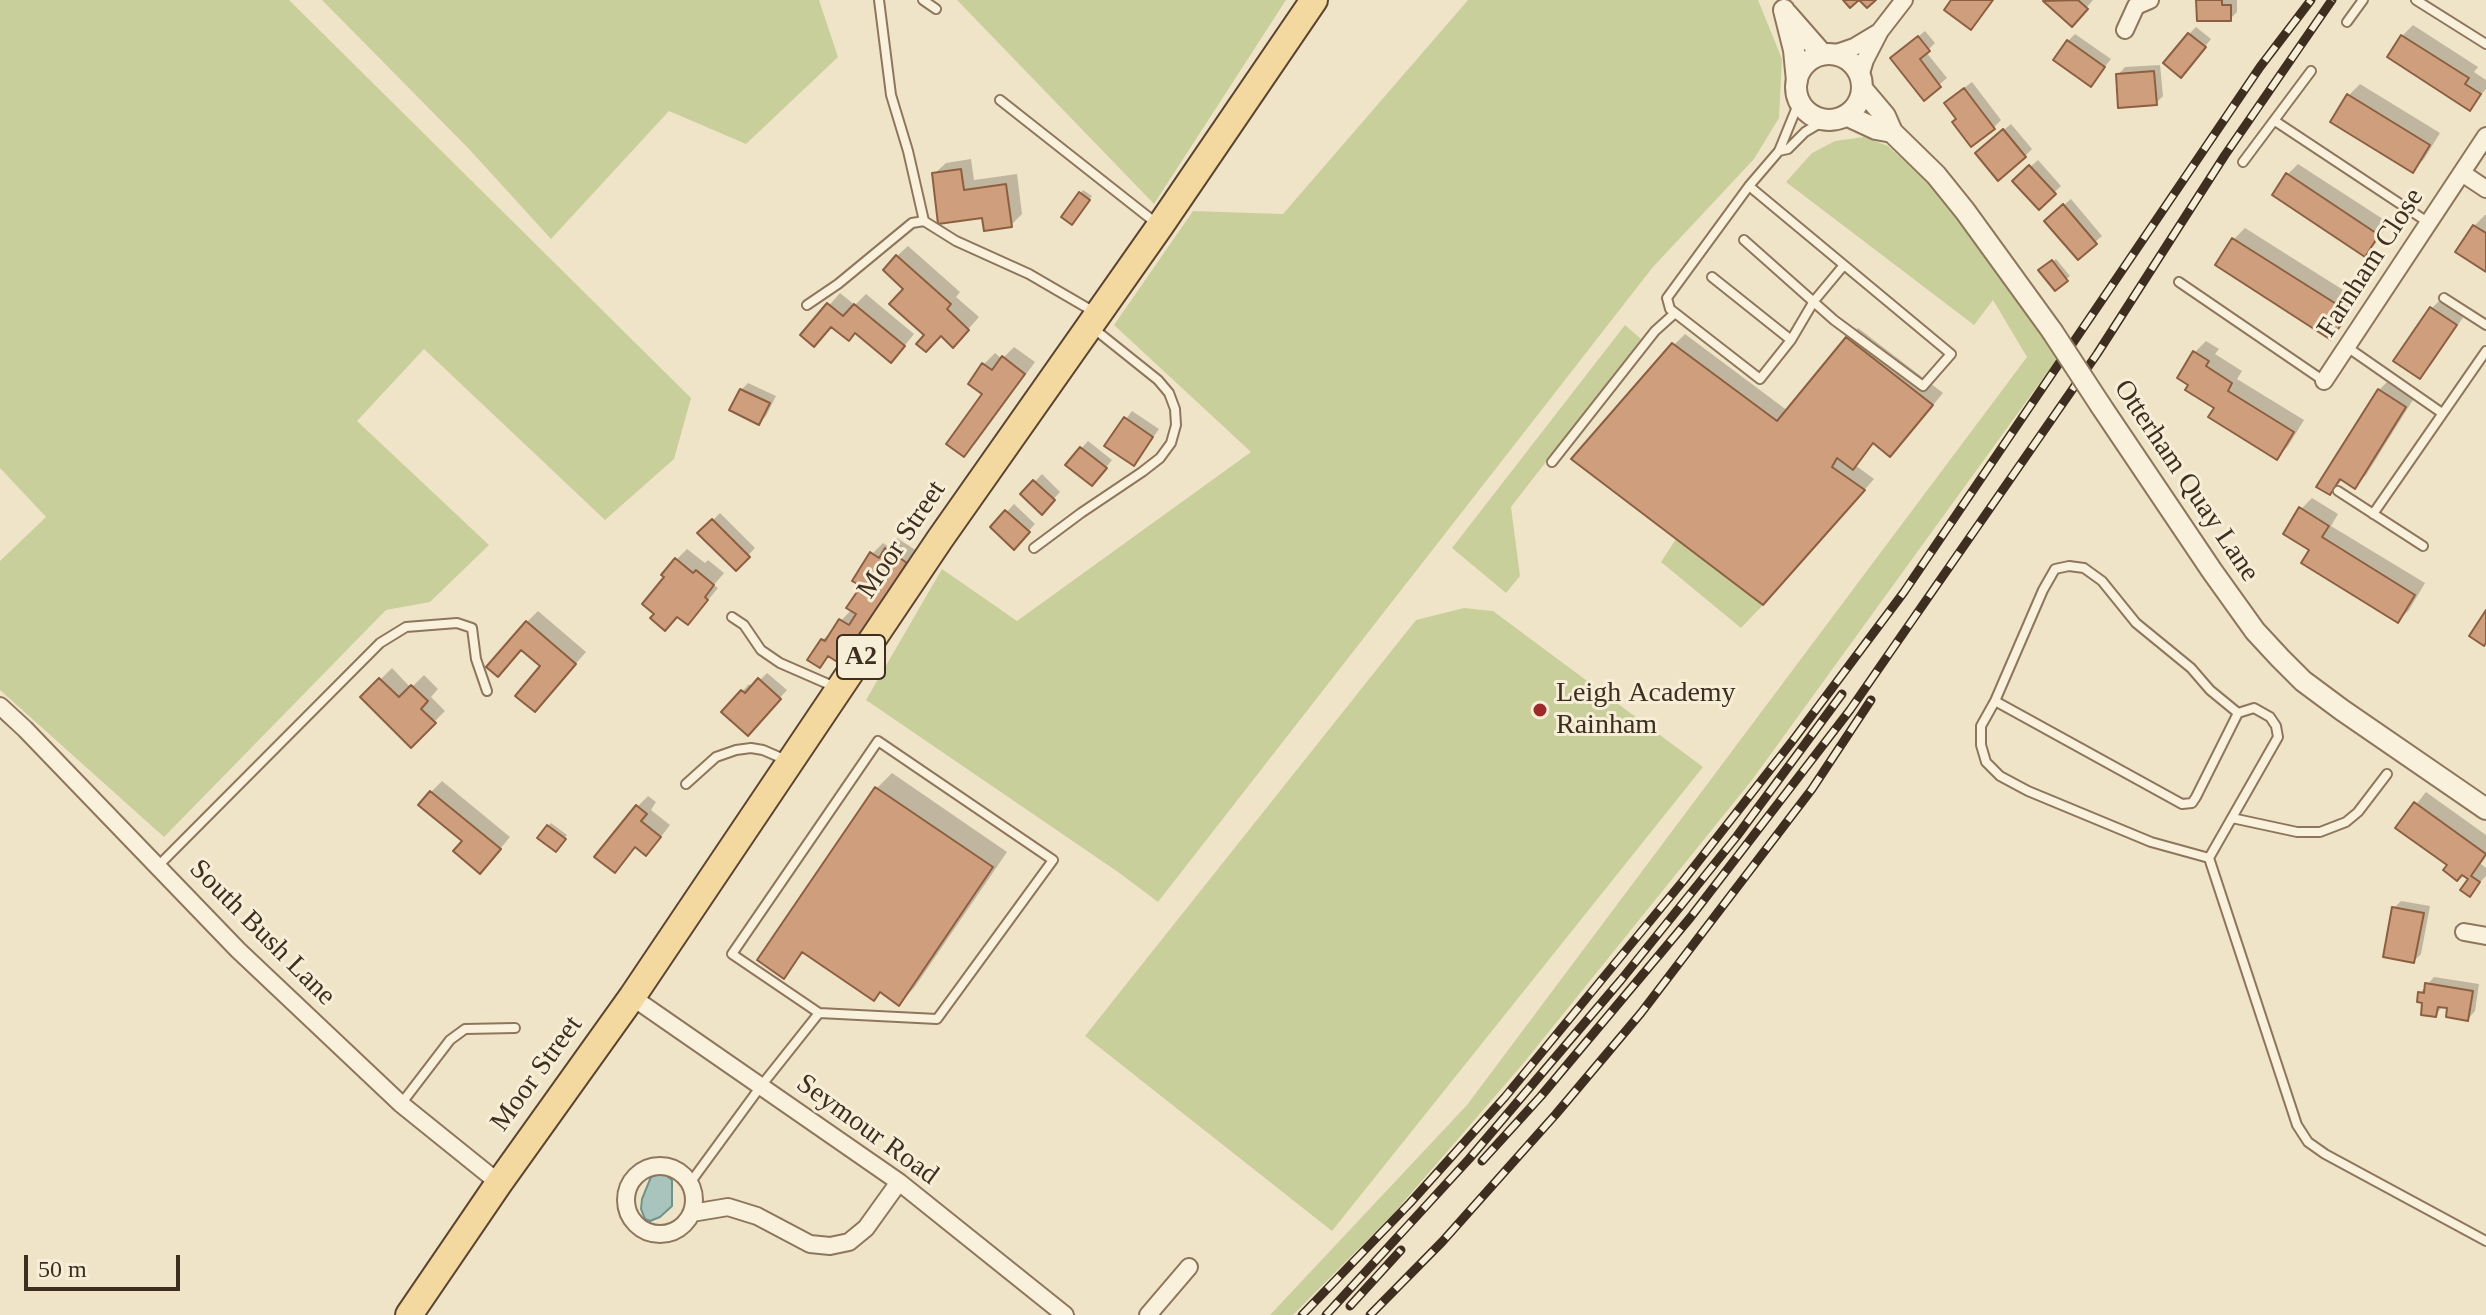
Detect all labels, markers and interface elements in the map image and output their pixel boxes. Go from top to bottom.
street label: Farnham Close [2311,182,2431,344]
street label: Otterham Quay Lane [2106,374,2266,588]
street label: Moor Street [850,475,954,605]
road number: A2 [837,635,885,679]
place label: Leigh Academy Rainham [1556,677,1736,743]
marker: Leigh Academy Rainham [1531,701,1549,719]
street label: South Bush Lane [182,853,342,1013]
street label: Moor Street [484,1010,590,1138]
street label: Seymour Road [789,1067,945,1193]
scale bar [28,1239,184,1289]
text: 50 m [38,1256,87,1282]

